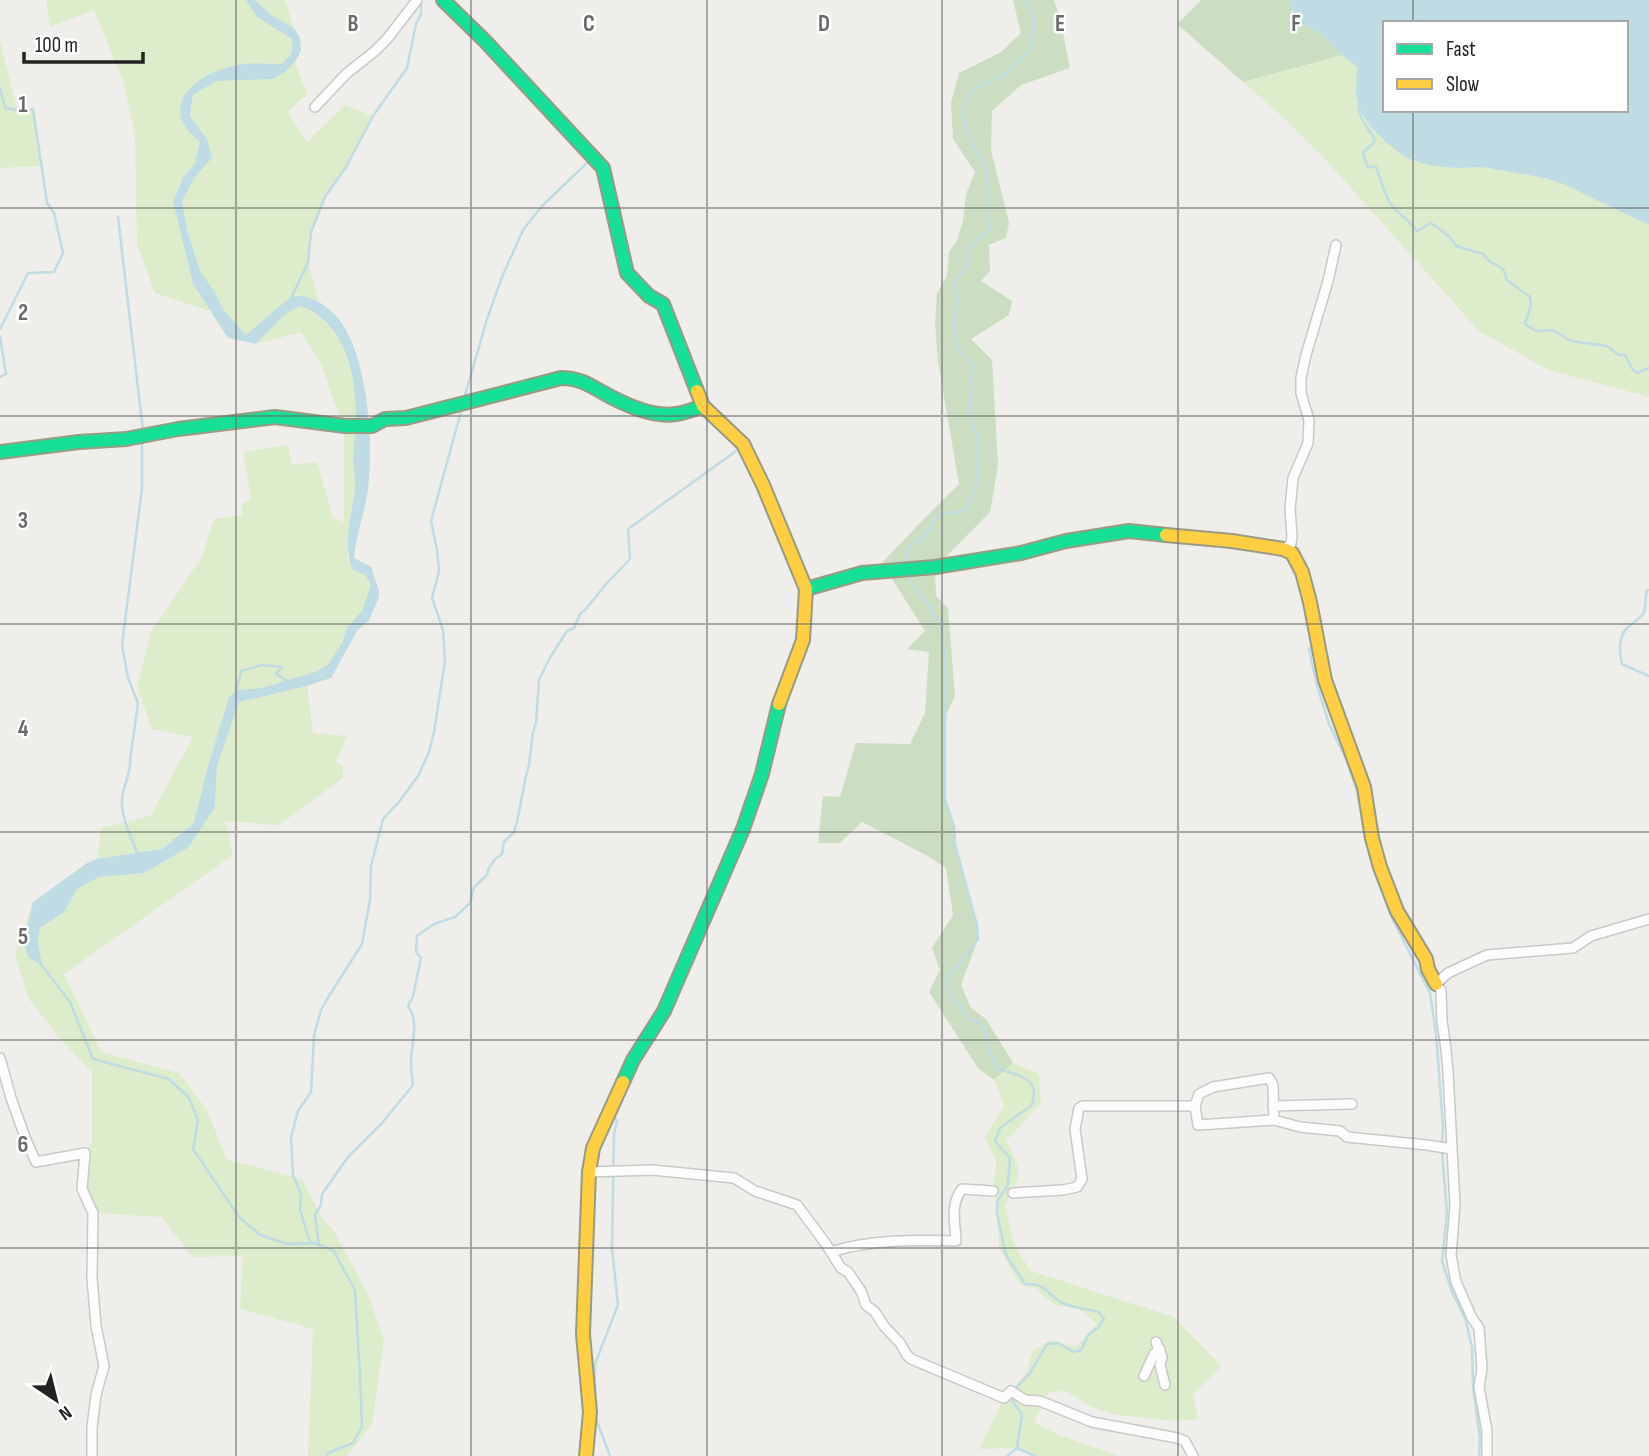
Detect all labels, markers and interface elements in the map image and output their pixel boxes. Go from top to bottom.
text: B [348,10,359,38]
text: C [583,10,595,38]
text: D [818,10,830,38]
text: E [1055,10,1065,38]
text: F [1291,10,1301,38]
scale bar [24,21,144,65]
legend [1383,21,1628,112]
text: 100 m [35,33,78,58]
text: Fast [1446,37,1476,62]
text: Slow [1446,72,1480,97]
text: 1 [18,91,28,119]
text: 2 [18,299,28,327]
text: 3 [18,507,28,535]
text: 4 [18,715,29,743]
text: 5 [18,923,28,951]
text: 6 [18,1131,28,1159]
north arrow [21,1365,91,1435]
text: N [54,1400,76,1425]

